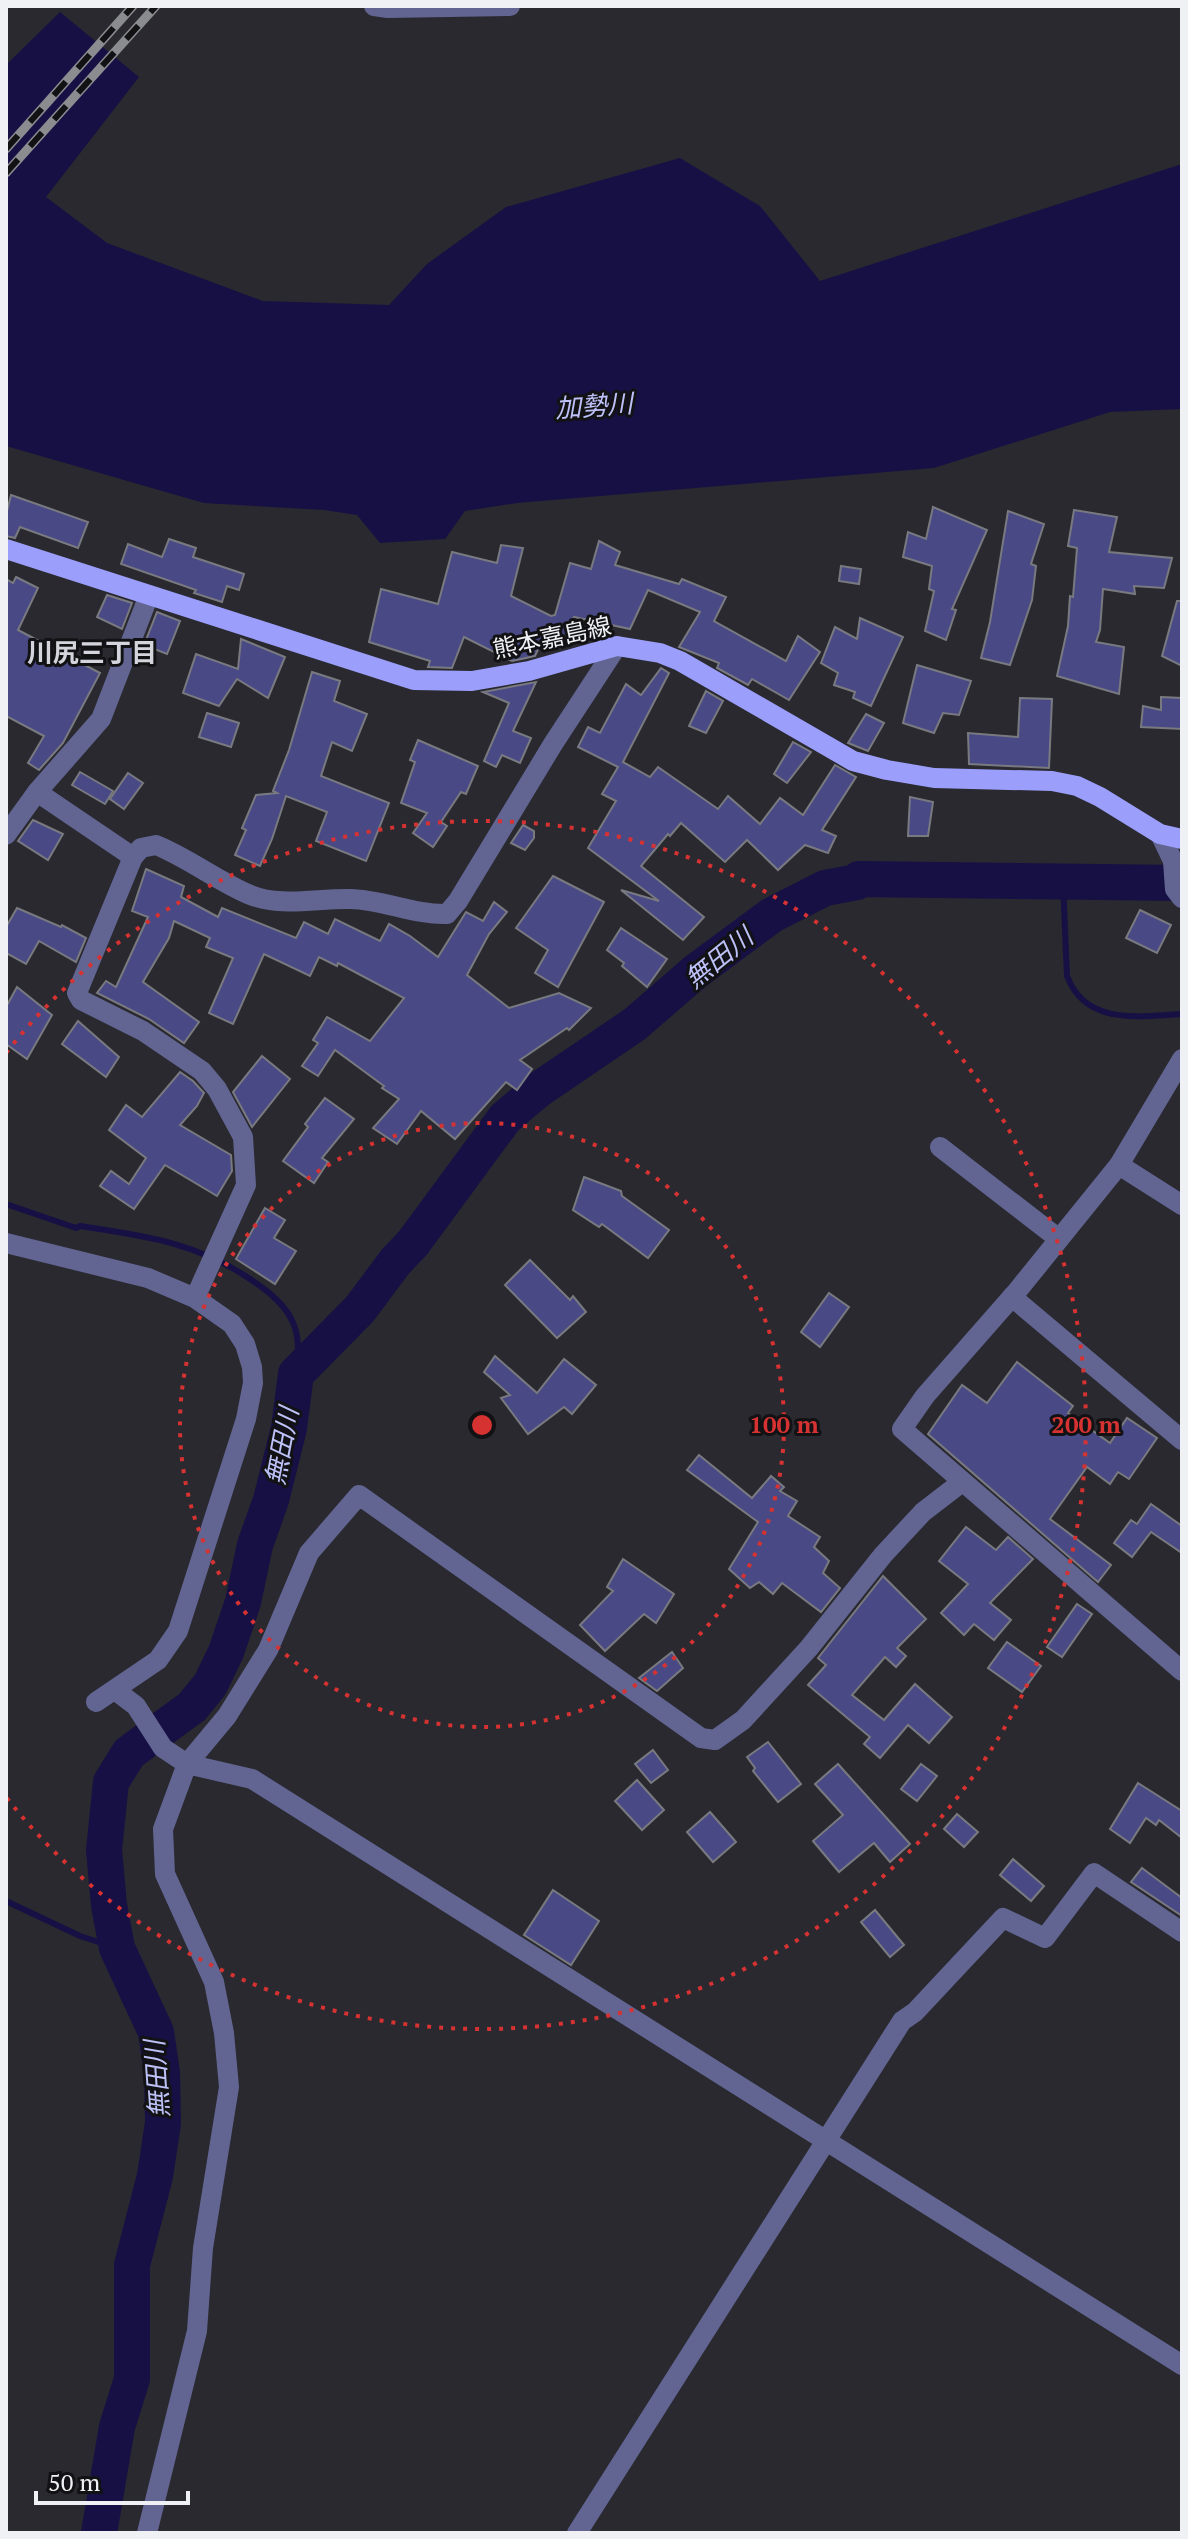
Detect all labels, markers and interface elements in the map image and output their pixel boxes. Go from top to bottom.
water label: 加勢川 [554,385,637,425]
street label: 熊本嘉島線 [490,609,614,665]
district label: 川尻三丁目 [27,635,157,669]
water label: 無田川 [677,918,762,995]
water label: 無田川 [257,1401,306,1487]
text: 100 m [749,1408,819,1440]
text: 200 m [1051,1408,1121,1440]
centre of rings [468,1411,496,1439]
water label: 無田川 [136,2036,176,2119]
scale bar [36,2455,188,2505]
text: 50 m [48,2466,100,2498]

